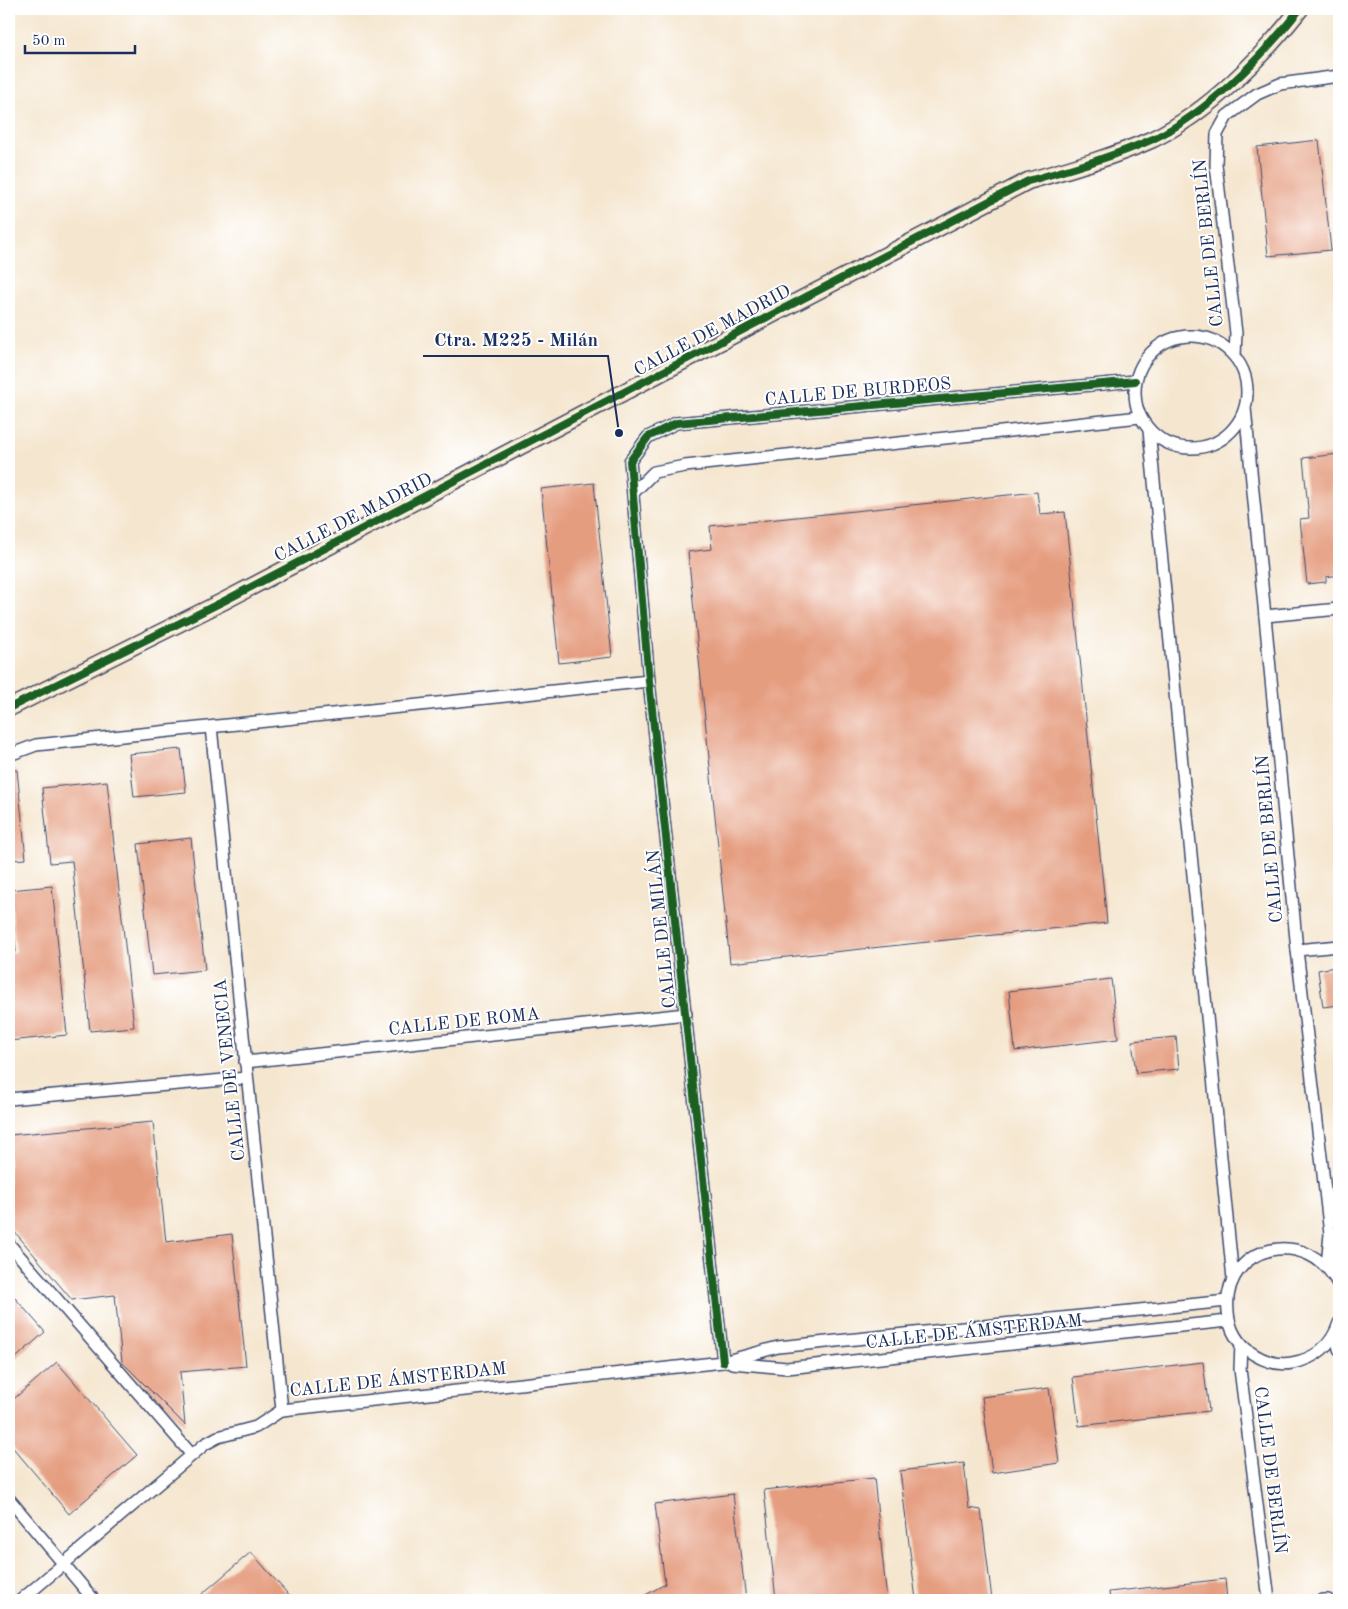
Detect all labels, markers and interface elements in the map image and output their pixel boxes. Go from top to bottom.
scale bar [25,22,135,54]
text: 50 m [32,34,66,49]
street label: CALLE DE BERLÍN [1187,158,1227,328]
street label: CALLE DE MADRID [631,282,794,380]
callout: Ctra. M225 - Milán [423,322,608,356]
text: Ctra. M225 - Milán [434,332,598,351]
street label: CALLE DE BURDEOS [764,375,952,409]
street label: CALLE DE MADRID [271,470,435,566]
street label: CALLE DE BERLÍN [1250,754,1286,924]
street label: CALLE DE MILÁN [641,848,679,1010]
street label: CALLE DE VENECIA [211,977,249,1162]
street label: CALLE DE ROMA [387,1005,541,1039]
street label: CALLE DE ÁMSTERDAM [864,1308,1083,1352]
street label: CALLE DE ÁMSTERDAM [288,1356,507,1400]
street label: CALLE DE BERLÍN [1251,1385,1293,1555]

